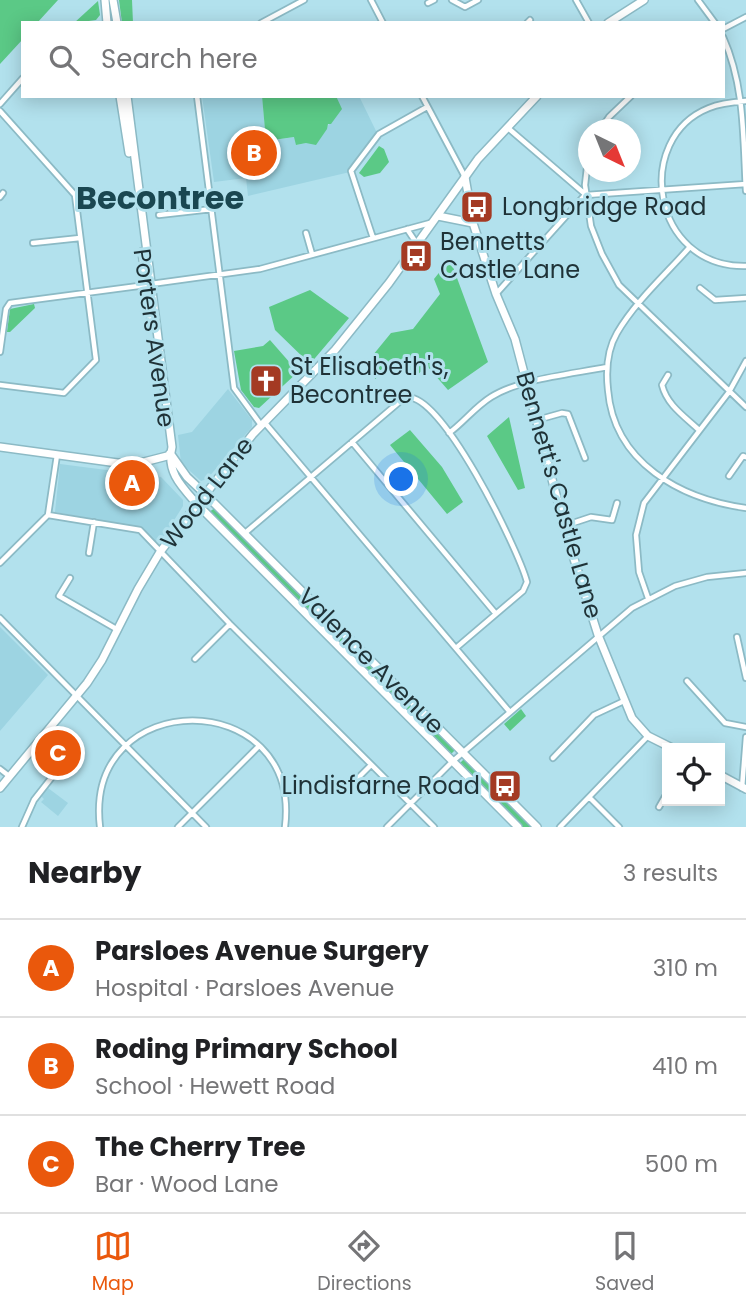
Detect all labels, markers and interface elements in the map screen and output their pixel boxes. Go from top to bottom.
search box [21,21,725,98]
icon: search [45,41,83,79]
text: Search here [101,41,258,77]
north arrow [578,119,641,182]
pin: B [231,127,277,179]
district label: Becontree [76,175,244,220]
bus stop icon: Longbridge Road [458,188,496,226]
place label: Longbridge Road [502,190,707,223]
place label: Bennetts Castle Lane [440,225,580,286]
bus stop icon: Bennetts Castle Lane [397,237,435,275]
street label: Porters Avenue [126,247,183,429]
place label: St Elisabeth's, Becontree [290,350,449,411]
church icon: St Elisabeth's, Becontree [247,362,285,400]
street label: Bennett's Castle Lane [508,368,611,622]
street label: Wood Lane [152,430,261,555]
pin: A [109,457,155,509]
your location [384,462,418,496]
street label: Valence Avenue [291,580,452,741]
pin: C [35,727,81,779]
map controls [662,743,725,806]
button: locate [662,743,725,806]
bus stop icon: Lindisfarne Road [486,767,524,805]
place label: Lindisfarne Road [282,769,480,802]
text: Nearby [28,851,142,894]
text: 3 results [623,857,718,889]
text: Parsloes Avenue Surgery [95,933,429,969]
text: A [43,952,59,984]
text: 310 m [653,952,718,984]
text: Hospital · Parsloes Avenue [95,972,394,1004]
text: Roding Primary School [95,1031,398,1067]
text: B [43,1050,59,1082]
text: 410 m [652,1050,718,1082]
text: School · Hewett Road [95,1070,335,1102]
text: The Cherry Tree [95,1129,306,1165]
text: C [42,1148,60,1180]
text: 500 m [645,1148,718,1180]
text: Bar · Wood Lane [95,1168,278,1200]
tab: Map [92,1227,134,1298]
tab: Directions [317,1227,412,1298]
tab: Saved [595,1227,654,1298]

